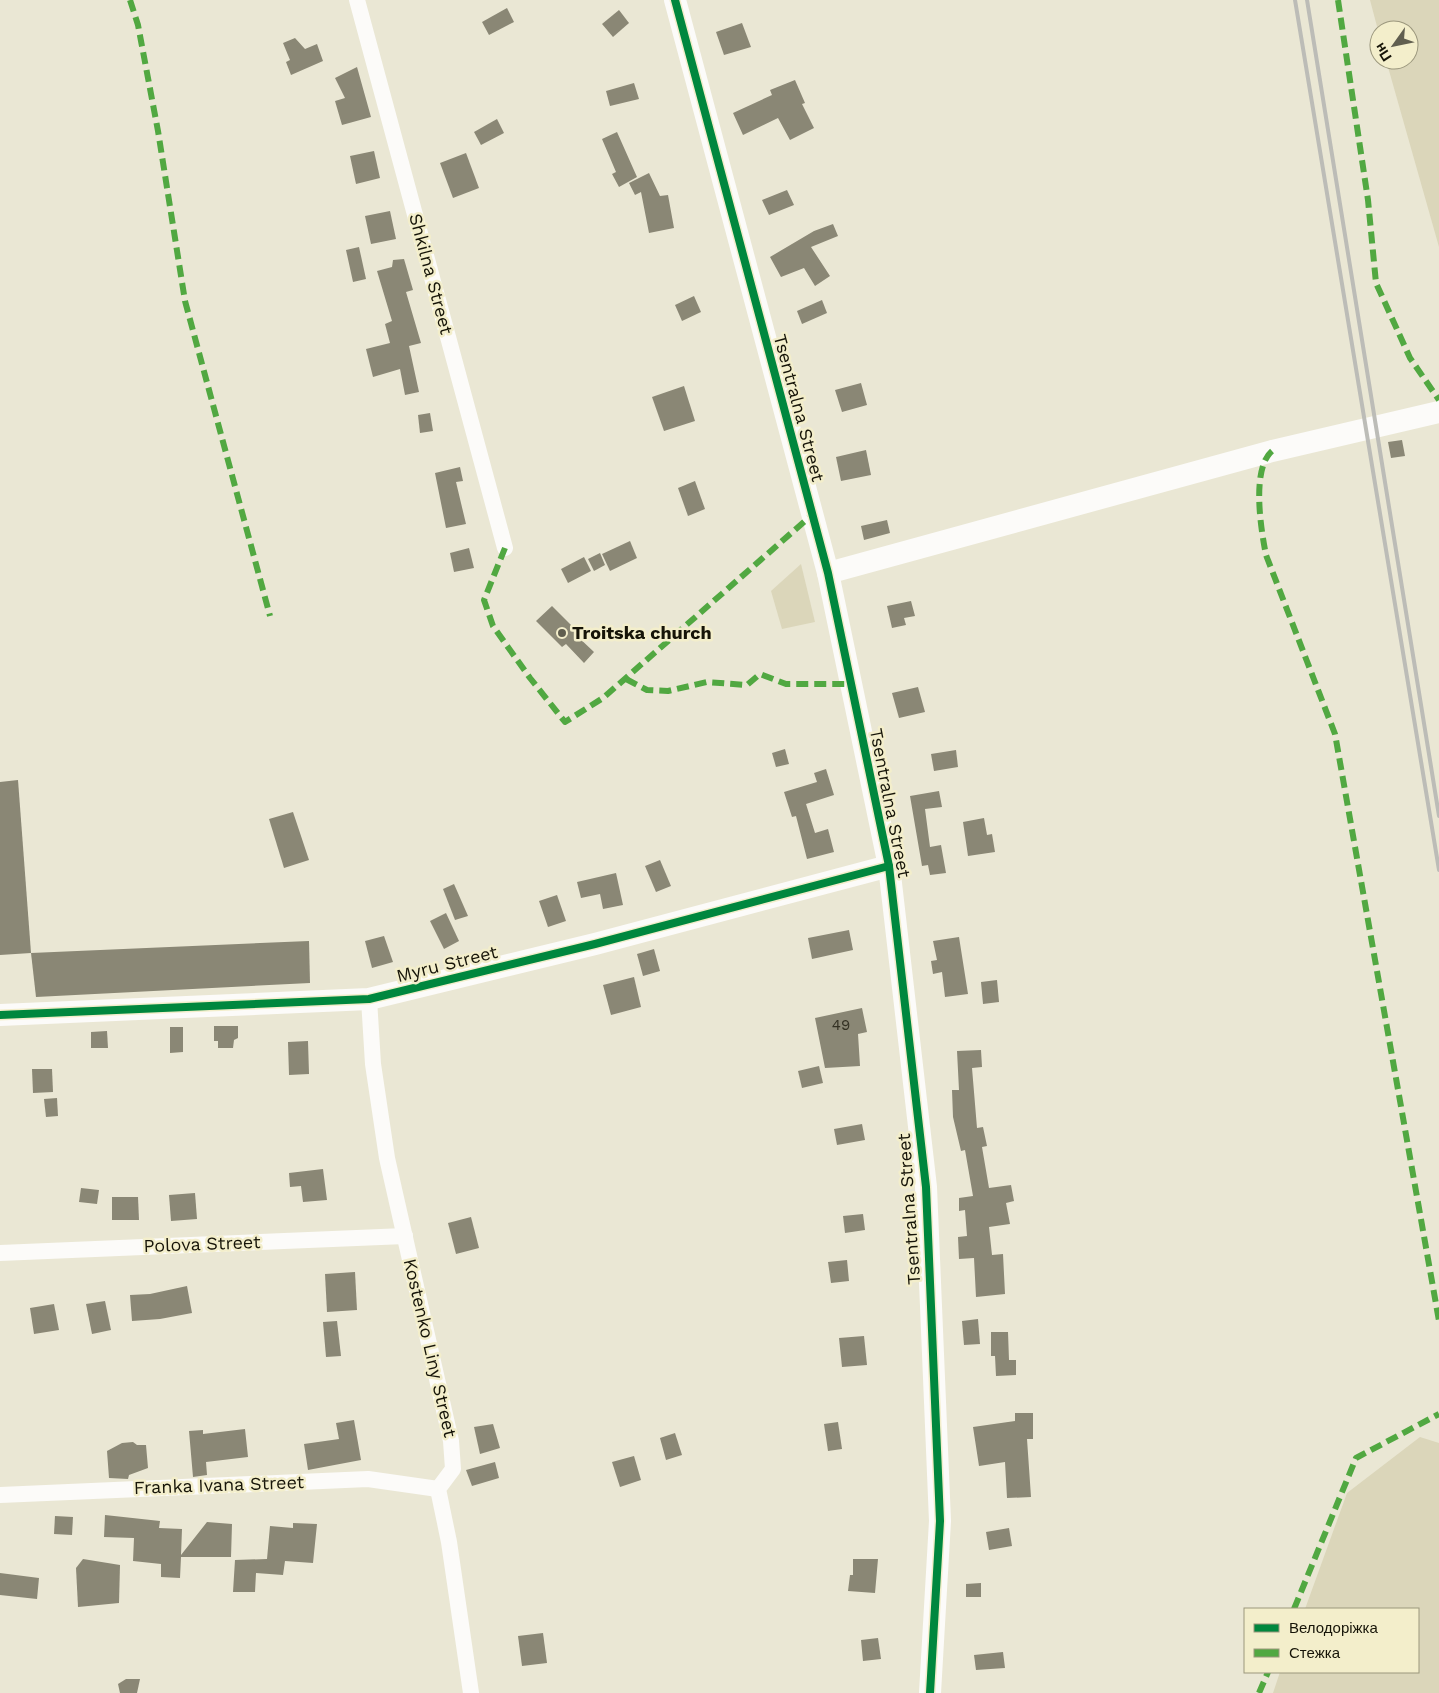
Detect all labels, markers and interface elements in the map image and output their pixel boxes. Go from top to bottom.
north arrow [1369,20,1419,70]
text: Пн [1371,40,1395,64]
street label: Shkilna Street [405,211,458,337]
street label: Tsentralna Street [770,332,829,484]
place label: Troitska church [572,622,712,643]
marker: Troitska church [556,627,568,639]
street label: Tsentralna Street [866,726,915,880]
street label: Myru Street [394,941,500,986]
house number: 49 [832,1016,850,1034]
street label: Tsentralna Street [893,1132,924,1285]
street label: Polova Street [143,1231,261,1256]
street label: Kostenko Liny Street [400,1256,461,1440]
street label: Franka Ivana Street [133,1471,305,1498]
legend [1244,1608,1419,1673]
text: Велодоріжка [1289,1619,1378,1637]
text: Стежка [1289,1644,1341,1662]

